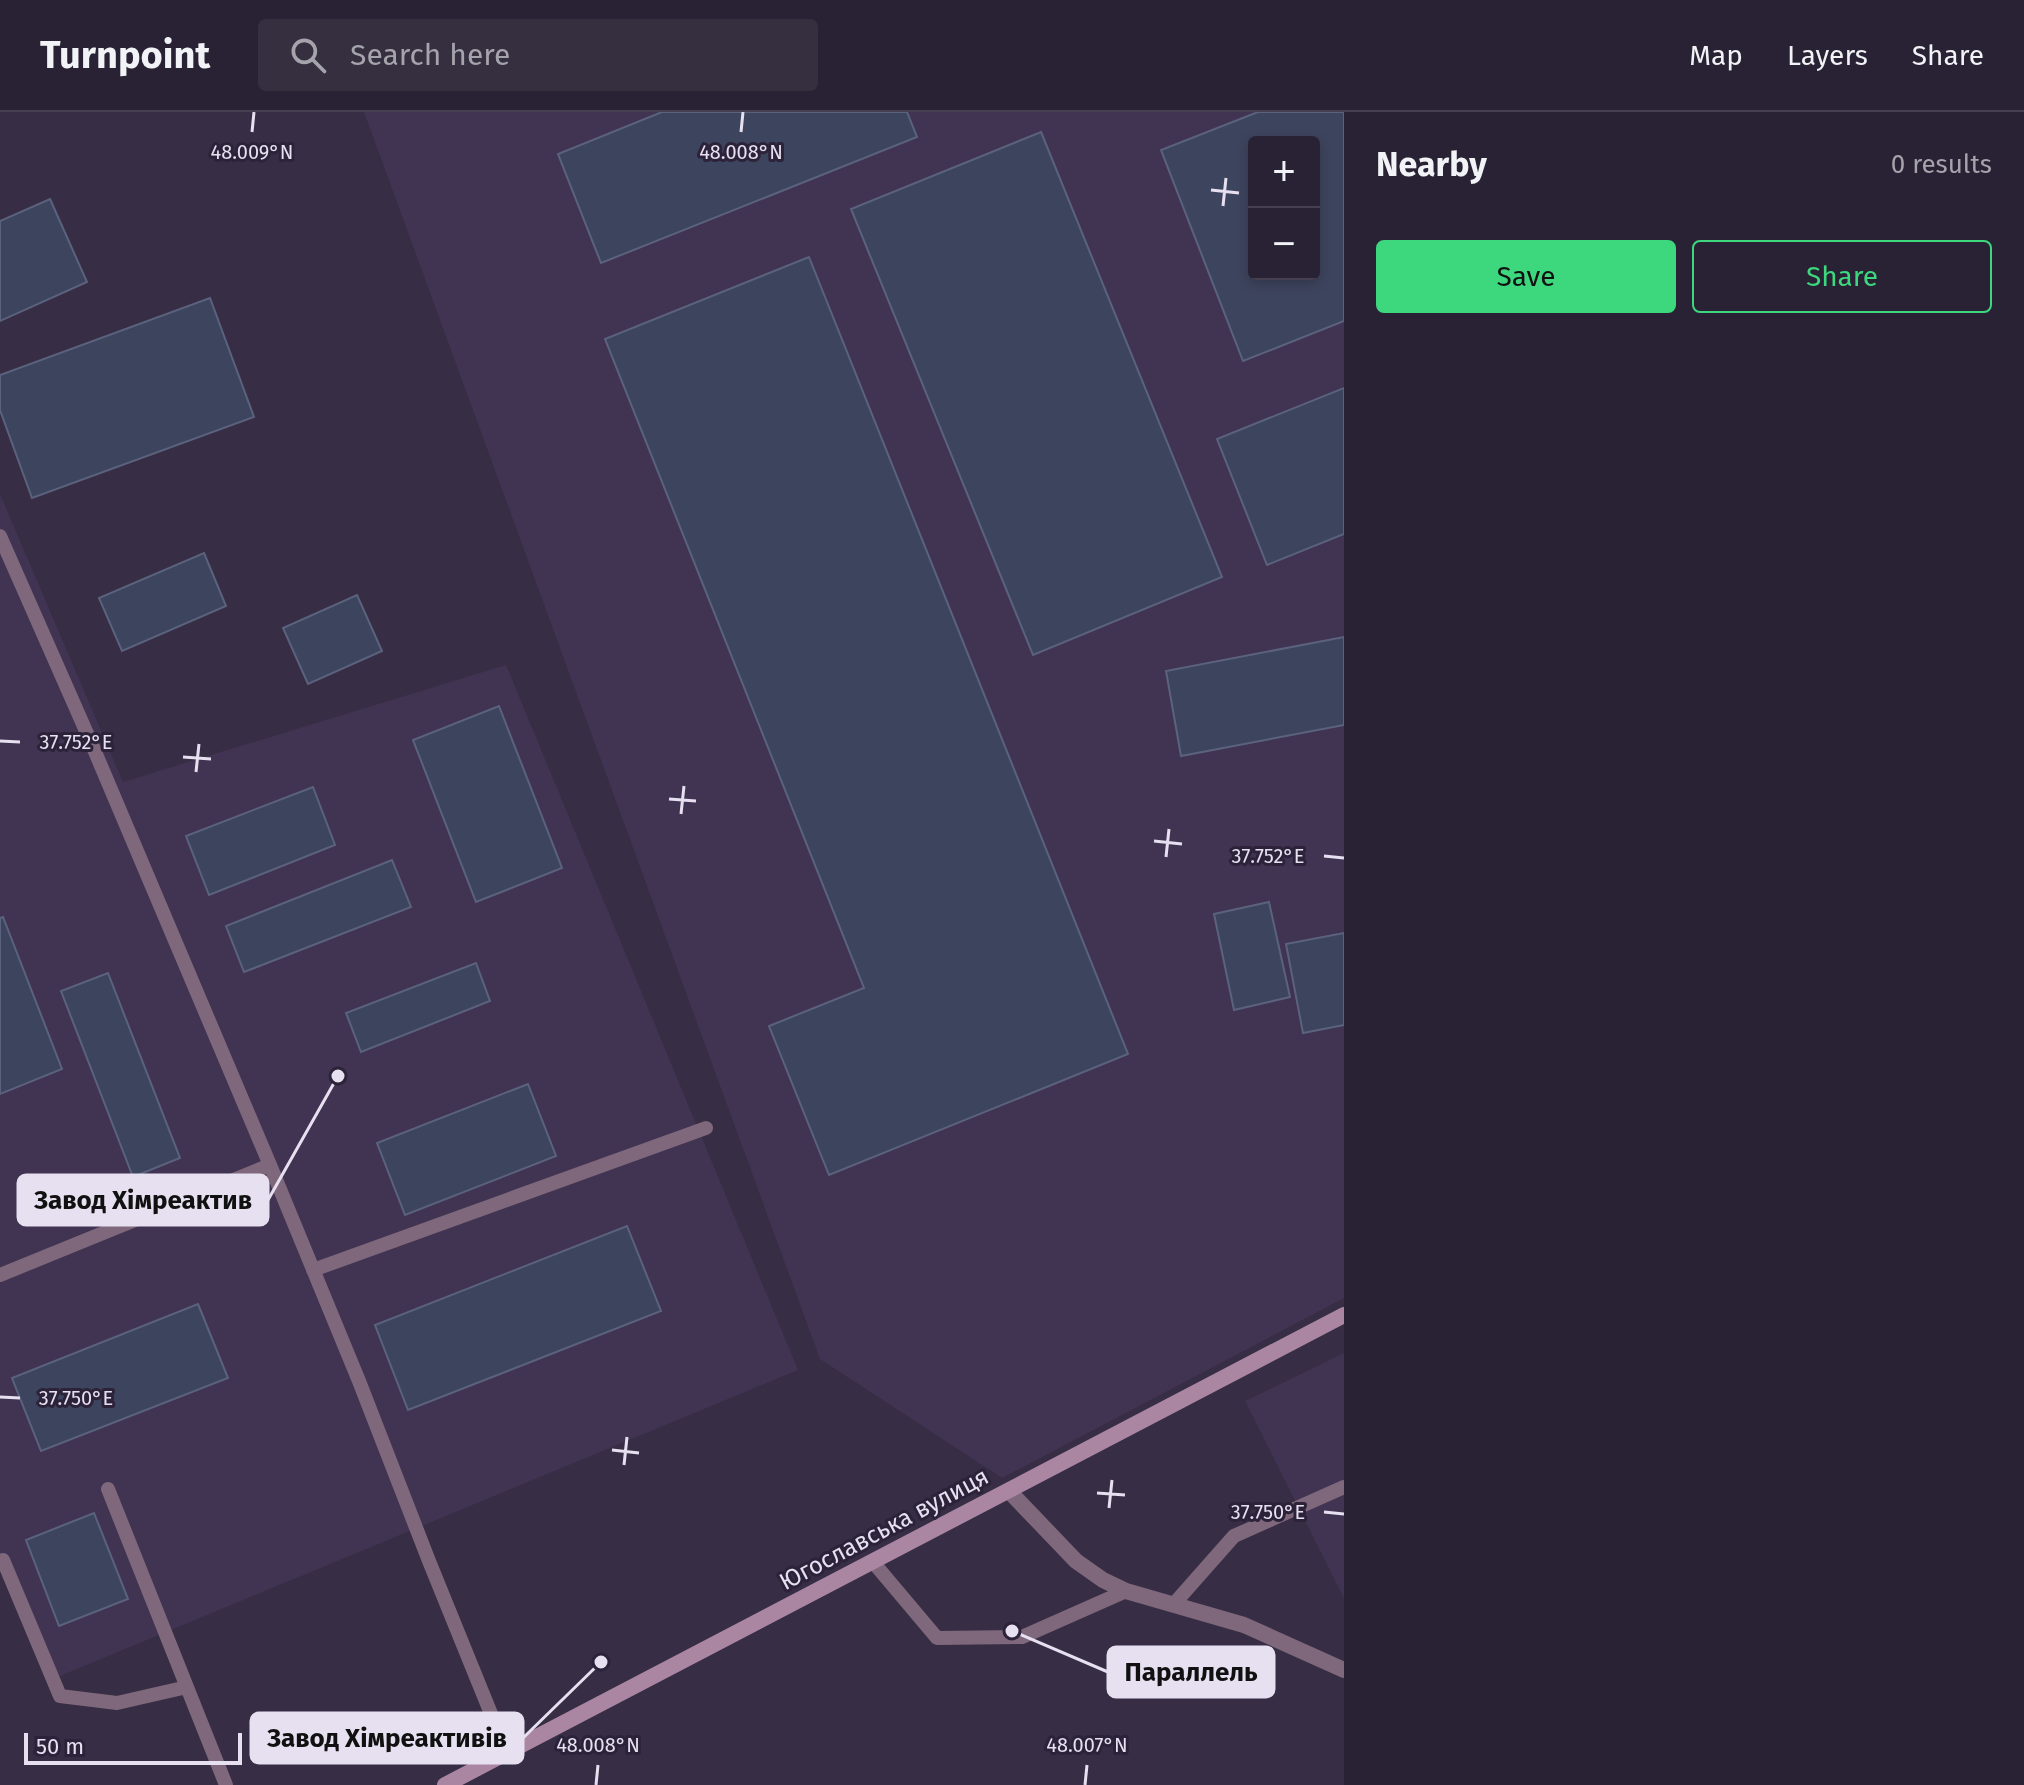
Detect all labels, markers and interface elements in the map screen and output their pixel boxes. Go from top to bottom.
search box [258,19,818,91]
text: Turnpoint [40,32,210,78]
icon: search [286,33,330,77]
text: Search here [350,37,510,73]
text: Map [1689,39,1743,72]
text: Layers [1787,39,1868,72]
text: Share [1912,39,1984,72]
map controls [1248,136,1320,280]
button: + [1248,136,1320,208]
text: 48.009°N [211,140,293,164]
text: 48.008°N [699,140,783,164]
text: Nearby [1376,144,1487,185]
text: 0 results [1891,149,1992,180]
button: − [1248,208,1320,280]
button: Save [1376,240,1676,313]
button: Share [1692,240,1992,313]
text: 37.752°E [40,730,112,754]
text: 37.752°E [1232,844,1304,868]
callout: Завод Хімреактив [18,1175,268,1225]
text: Завод Хімреактив [33,1185,252,1216]
text: 37.750°E [39,1386,113,1410]
street label: Югославська вулиця [775,1462,993,1596]
text: 37.750°E [1231,1500,1305,1524]
callout: Параллель [1108,1647,1274,1697]
text: Параллель [1124,1657,1258,1688]
callout: Завод Хімреактивів [251,1713,523,1763]
text: Завод Хімреактивів [266,1723,507,1754]
scale bar [24,1729,242,1765]
text: 50 m [36,1733,84,1760]
text: 48.008°N [556,1733,640,1757]
text: 48.007°N [1046,1733,1128,1757]

